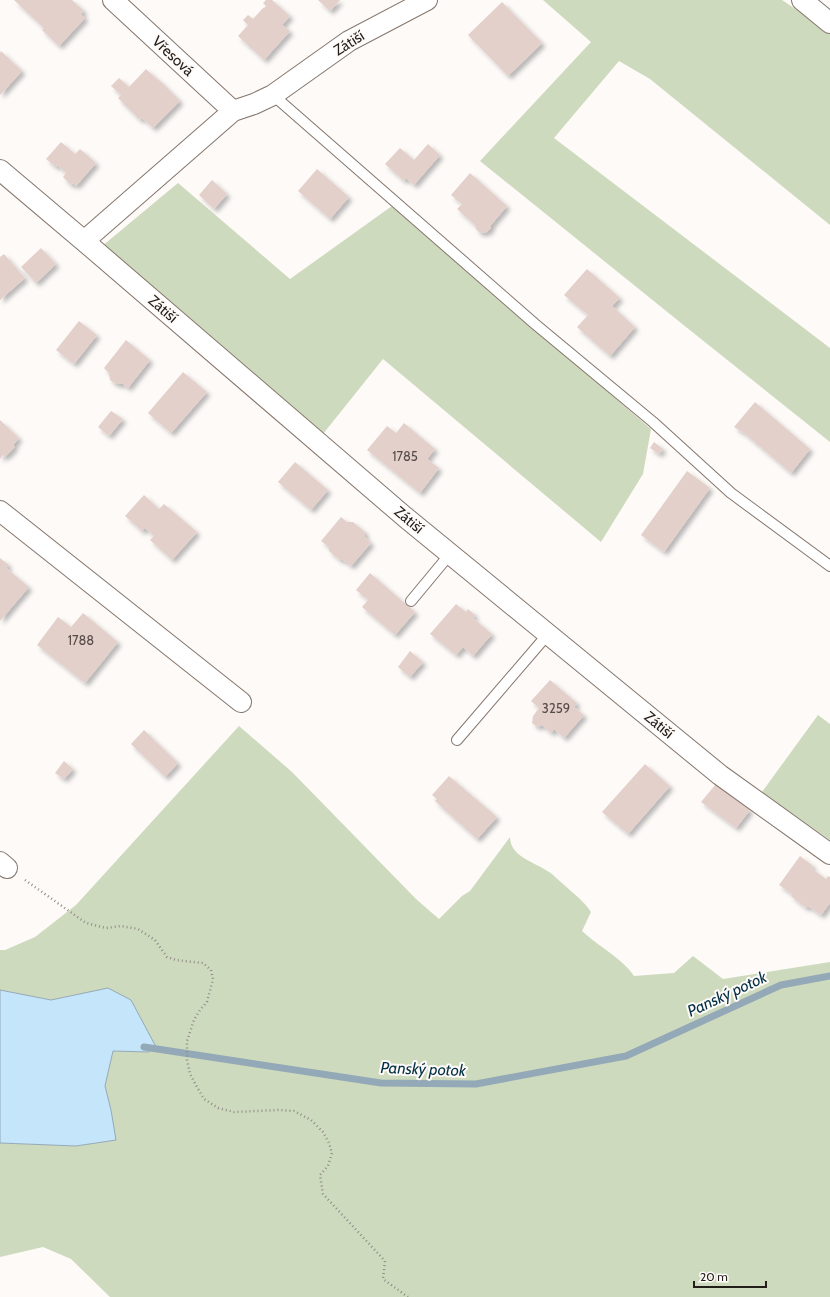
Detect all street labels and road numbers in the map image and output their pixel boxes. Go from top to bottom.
street label: Zátiší [330,27,368,59]
street label: Vřesová [148,32,198,80]
street label: Zátiší [145,291,181,327]
street label: Zátiší [391,503,427,537]
street label: Zátiší [641,708,677,742]

